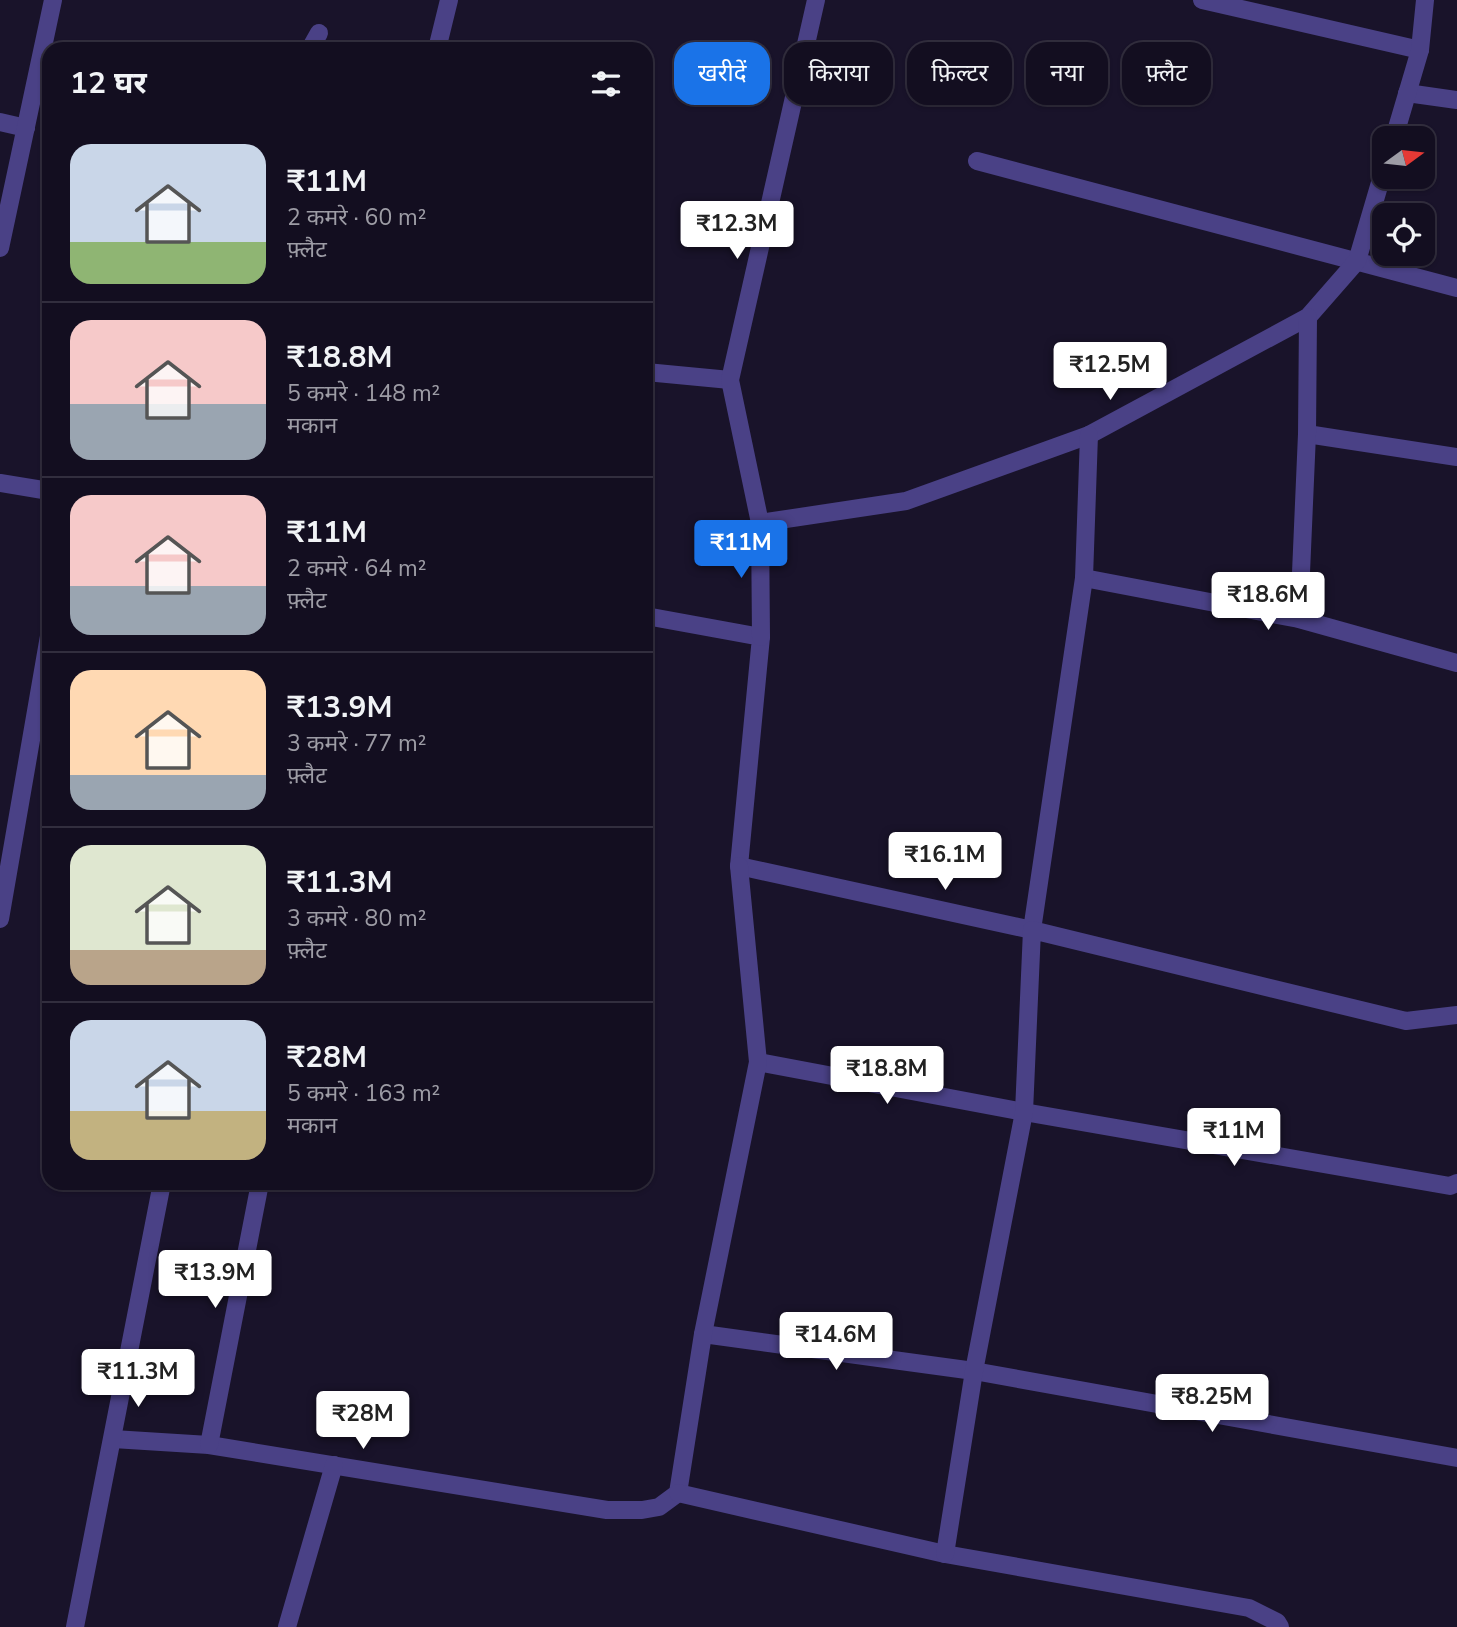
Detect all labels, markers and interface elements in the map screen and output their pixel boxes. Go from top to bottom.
chip: खरीदें [674,42,770,105]
chip: किराया [784,42,893,105]
chip: फ़िल्टर [907,42,1012,105]
chip: नया [1026,42,1108,105]
chip: फ़्लैट [1122,42,1211,105]
text: 12 घर [70,63,147,104]
icon: filters [587,65,625,103]
north arrow [1372,126,1435,189]
map controls [1372,126,1435,266]
text: ₹11M [287,161,367,202]
icon: home [126,172,210,256]
text: 2 कमरे · 60 m² [287,202,427,233]
pin: ₹12.3M [680,202,794,261]
button: locate [1372,203,1435,266]
text: ₹12.3M [697,208,777,239]
text: फ़्लैट [287,234,327,265]
text: ₹18.8M [287,337,392,378]
pin: ₹12.5M [1053,342,1167,402]
icon: home [126,348,210,432]
text: ₹12.5M [1070,349,1150,380]
text: 5 कमरे · 148 m² [287,378,440,409]
text: मकान [287,410,337,441]
text: ₹11M [287,512,367,553]
pin: ₹11M [700,520,782,580]
icon: home [126,523,210,607]
text: ₹11M [710,527,772,558]
text: 2 कमरे · 64 m² [287,553,427,584]
pin: ₹18.6M [1211,572,1325,632]
text: ₹18.6M [1228,579,1308,610]
text: फ़्लैट [287,585,327,616]
text: ₹13.9M [287,687,392,728]
icon: home [126,698,210,782]
text: 3 कमरे · 77 m² [287,728,427,759]
text: फ़्लैट [287,760,327,791]
pin: ₹16.1M [888,832,1002,892]
text: ₹16.1M [905,839,985,870]
text: ₹11.3M [287,862,392,903]
icon: home [126,873,210,957]
text: 3 कमरे · 80 m² [287,903,427,934]
text: फ़्लैट [287,935,327,966]
text: ₹28M [287,1037,367,1078]
pin: ₹18.8M [830,1046,944,1106]
icon: home [126,1048,210,1132]
text: ₹18.8M [847,1053,927,1084]
text: 5 कमरे · 163 m² [287,1078,440,1109]
pin: ₹11M [1193,1108,1275,1168]
text: मकान [287,1110,337,1141]
text: ₹11M [1203,1115,1265,1146]
pin: ₹13.9M [158,1250,272,1310]
text: ₹13.9M [175,1257,255,1288]
pin: ₹14.6M [779,1312,893,1372]
text: ₹14.6M [796,1319,876,1350]
pin: ₹11.3M [81,1350,195,1409]
text: ₹11.3M [98,1356,178,1387]
pin: ₹8.25M [1155,1374,1269,1434]
text: ₹8.25M [1172,1381,1252,1412]
pin: ₹28M [322,1392,404,1451]
text: ₹28M [332,1398,394,1429]

